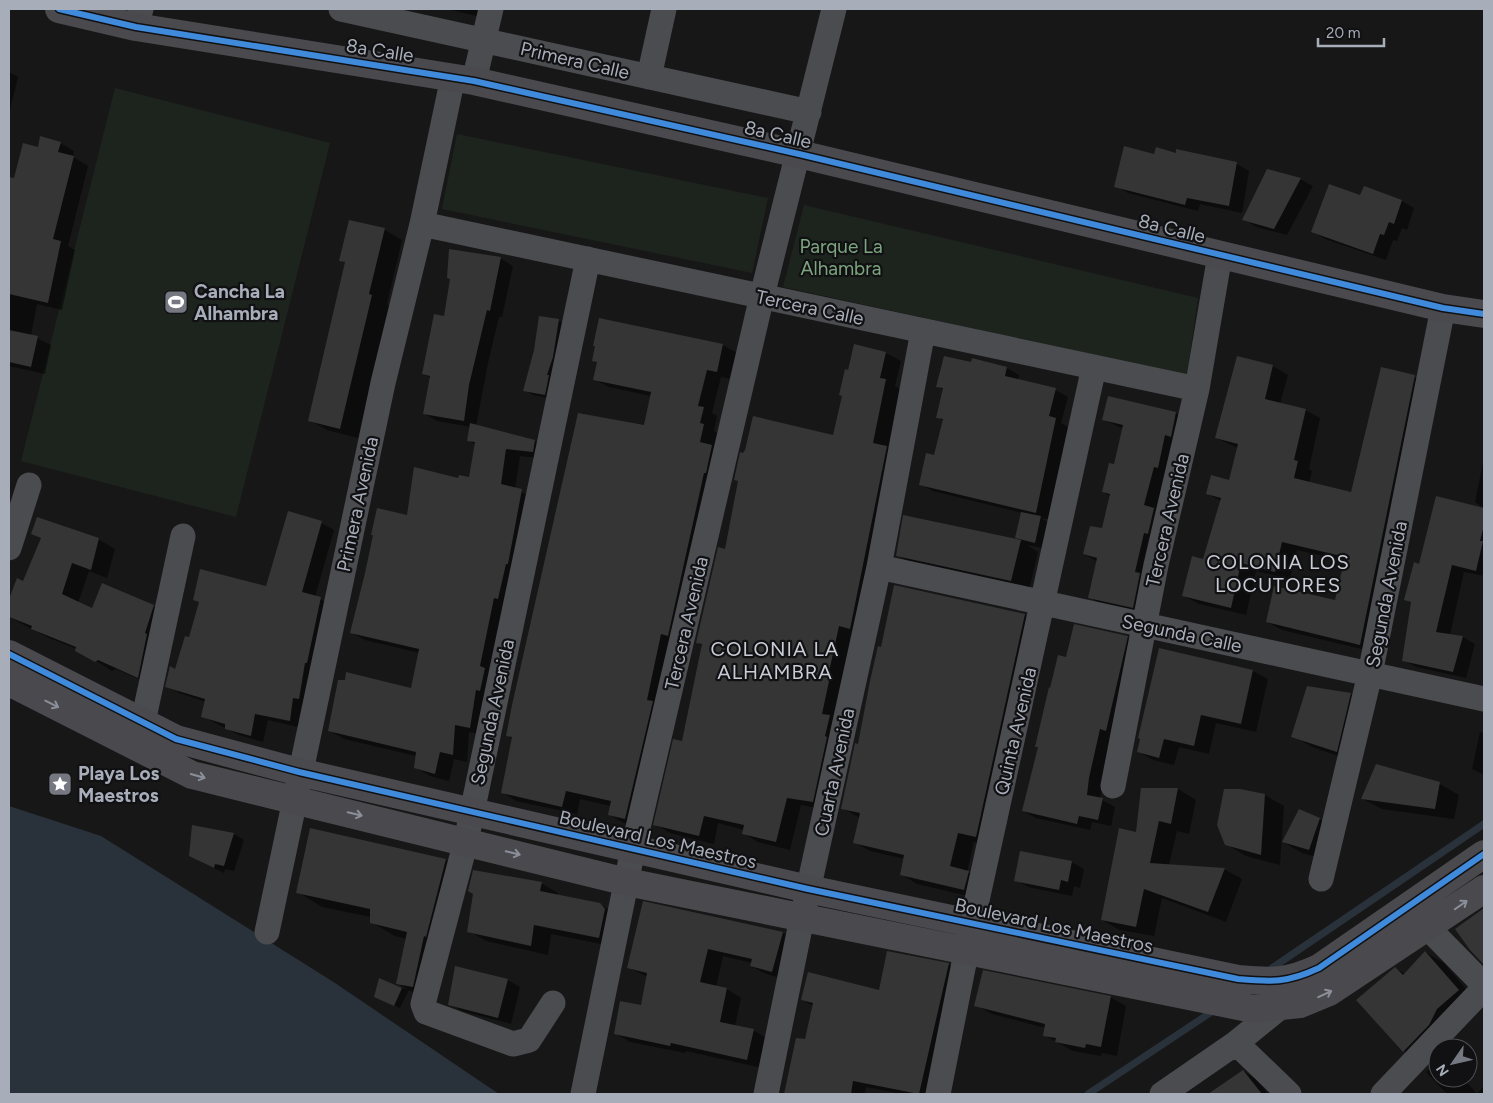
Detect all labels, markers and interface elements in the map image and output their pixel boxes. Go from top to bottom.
scale bar [1318,15,1384,47]
text: 20 m [1326,24,1360,42]
street label: 8a Calle [344,34,415,67]
street label: Primera Calle [518,37,632,84]
street label: 8a Calle [742,116,814,153]
street label: 8a Calle [1136,209,1208,248]
park label: Parque La Alhambra [799,235,883,280]
place label: Cancha La Alhambra [194,280,285,325]
street label: Tercera Calle [754,285,866,330]
sports icon: Cancha La Alhambra [163,289,189,315]
street label: Primera Avenida [332,434,383,574]
street label: Tercera Avenida [1141,451,1194,589]
street label: Segunda Avenida [1361,519,1412,669]
district label: COLONIA LOS LOCUTORES [1206,550,1350,597]
street label: Tercera Avenida [660,554,713,692]
street label: Segunda Calle [1120,610,1244,657]
street label: Segunda Avenida [466,637,519,787]
district label: COLONIA LA ALHAMBRA [711,637,839,684]
street label: Quinta Avenida [990,665,1041,797]
one-way arrow [44,700,59,709]
street label: Cuarta Avenida [810,706,859,838]
place label: Playa Los Maestros [78,762,160,807]
place icon: Playa Los Maestros [47,771,73,797]
one-way arrow [189,772,205,781]
street label: Boulevard Los Maestros [557,806,759,873]
one-way arrow [347,810,363,820]
one-way arrow [505,849,521,858]
street label: Boulevard Los Maestros [953,893,1155,958]
one-way arrow [1454,900,1468,910]
one-way arrow [1318,988,1333,998]
north arrow [1428,1038,1478,1088]
text: N [1433,1061,1453,1079]

